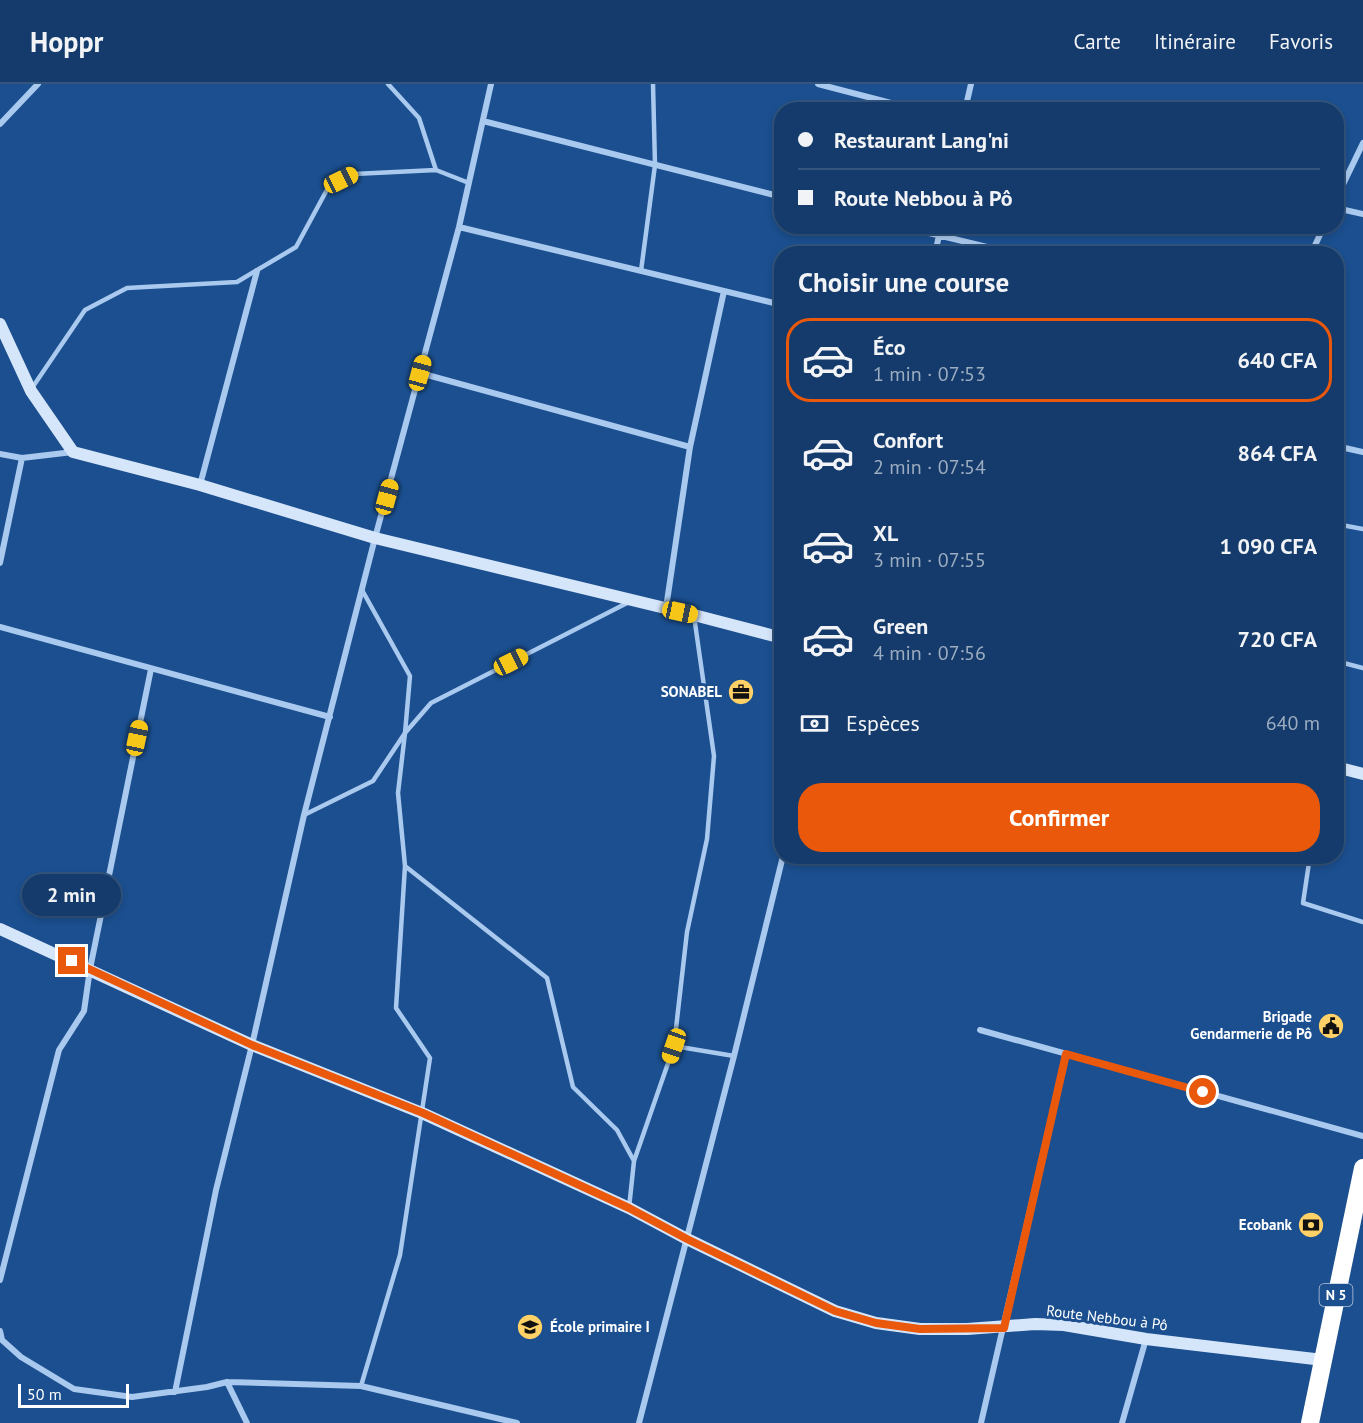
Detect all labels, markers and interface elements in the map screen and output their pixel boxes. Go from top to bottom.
text: Hoppr [30,23,103,60]
text: Carte [1074,28,1121,55]
text: Itinéraire [1154,28,1236,55]
text: Favoris [1269,28,1333,55]
text: Restaurant Lang'ni [834,126,1009,154]
car [321,164,361,196]
text: Route Nebbou à Pô [834,184,1013,212]
text: Choisir une course [798,265,1009,299]
icon: car [801,333,855,387]
text: Éco [873,333,905,361]
text: 640 CFA [1238,346,1317,374]
car [407,353,433,393]
text: 1 min · 07:53 [873,361,986,387]
icon: car [801,426,855,480]
text: Confort [873,426,943,454]
text: 864 CFA [1238,439,1317,467]
text: 2 min · 07:54 [873,454,986,480]
car [374,477,400,517]
icon: car [801,519,855,573]
text: XL [873,519,898,547]
text: 1 090 CFA [1219,532,1317,560]
text: 3 min · 07:55 [873,547,986,573]
car [661,599,699,625]
icon: car [801,612,855,666]
text: Green [873,612,928,640]
text: 720 CFA [1238,625,1317,653]
text: 4 min · 07:56 [873,640,986,666]
car [491,646,531,678]
office icon: SONABEL [726,677,756,707]
place label: SONABEL [661,682,722,701]
icon: cash [798,707,831,740]
text: Espèces [846,709,920,737]
text: 640 m [1266,710,1320,736]
car [124,719,150,757]
button: Confirmer [798,783,1320,852]
callout: 2 min [22,874,122,916]
text: 2 min [47,882,96,908]
route end [58,947,85,974]
place label: Brigade Gendarmerie de Pô [1190,1007,1312,1043]
public building icon: Brigade Gendarmerie de Pô [1316,1011,1346,1041]
car [660,1026,688,1066]
route start [1189,1078,1216,1105]
bank icon: Ecobank [1296,1210,1326,1240]
place label: Ecobank [1239,1215,1293,1234]
road number: N 5 [1320,1284,1352,1306]
street label: Route Nebbou à Pô [1045,1301,1169,1334]
school or university icon: École primaire I [515,1312,545,1342]
place label: École primaire I [550,1317,650,1336]
scale bar [18,1381,129,1408]
text: 50 m [27,1384,62,1404]

